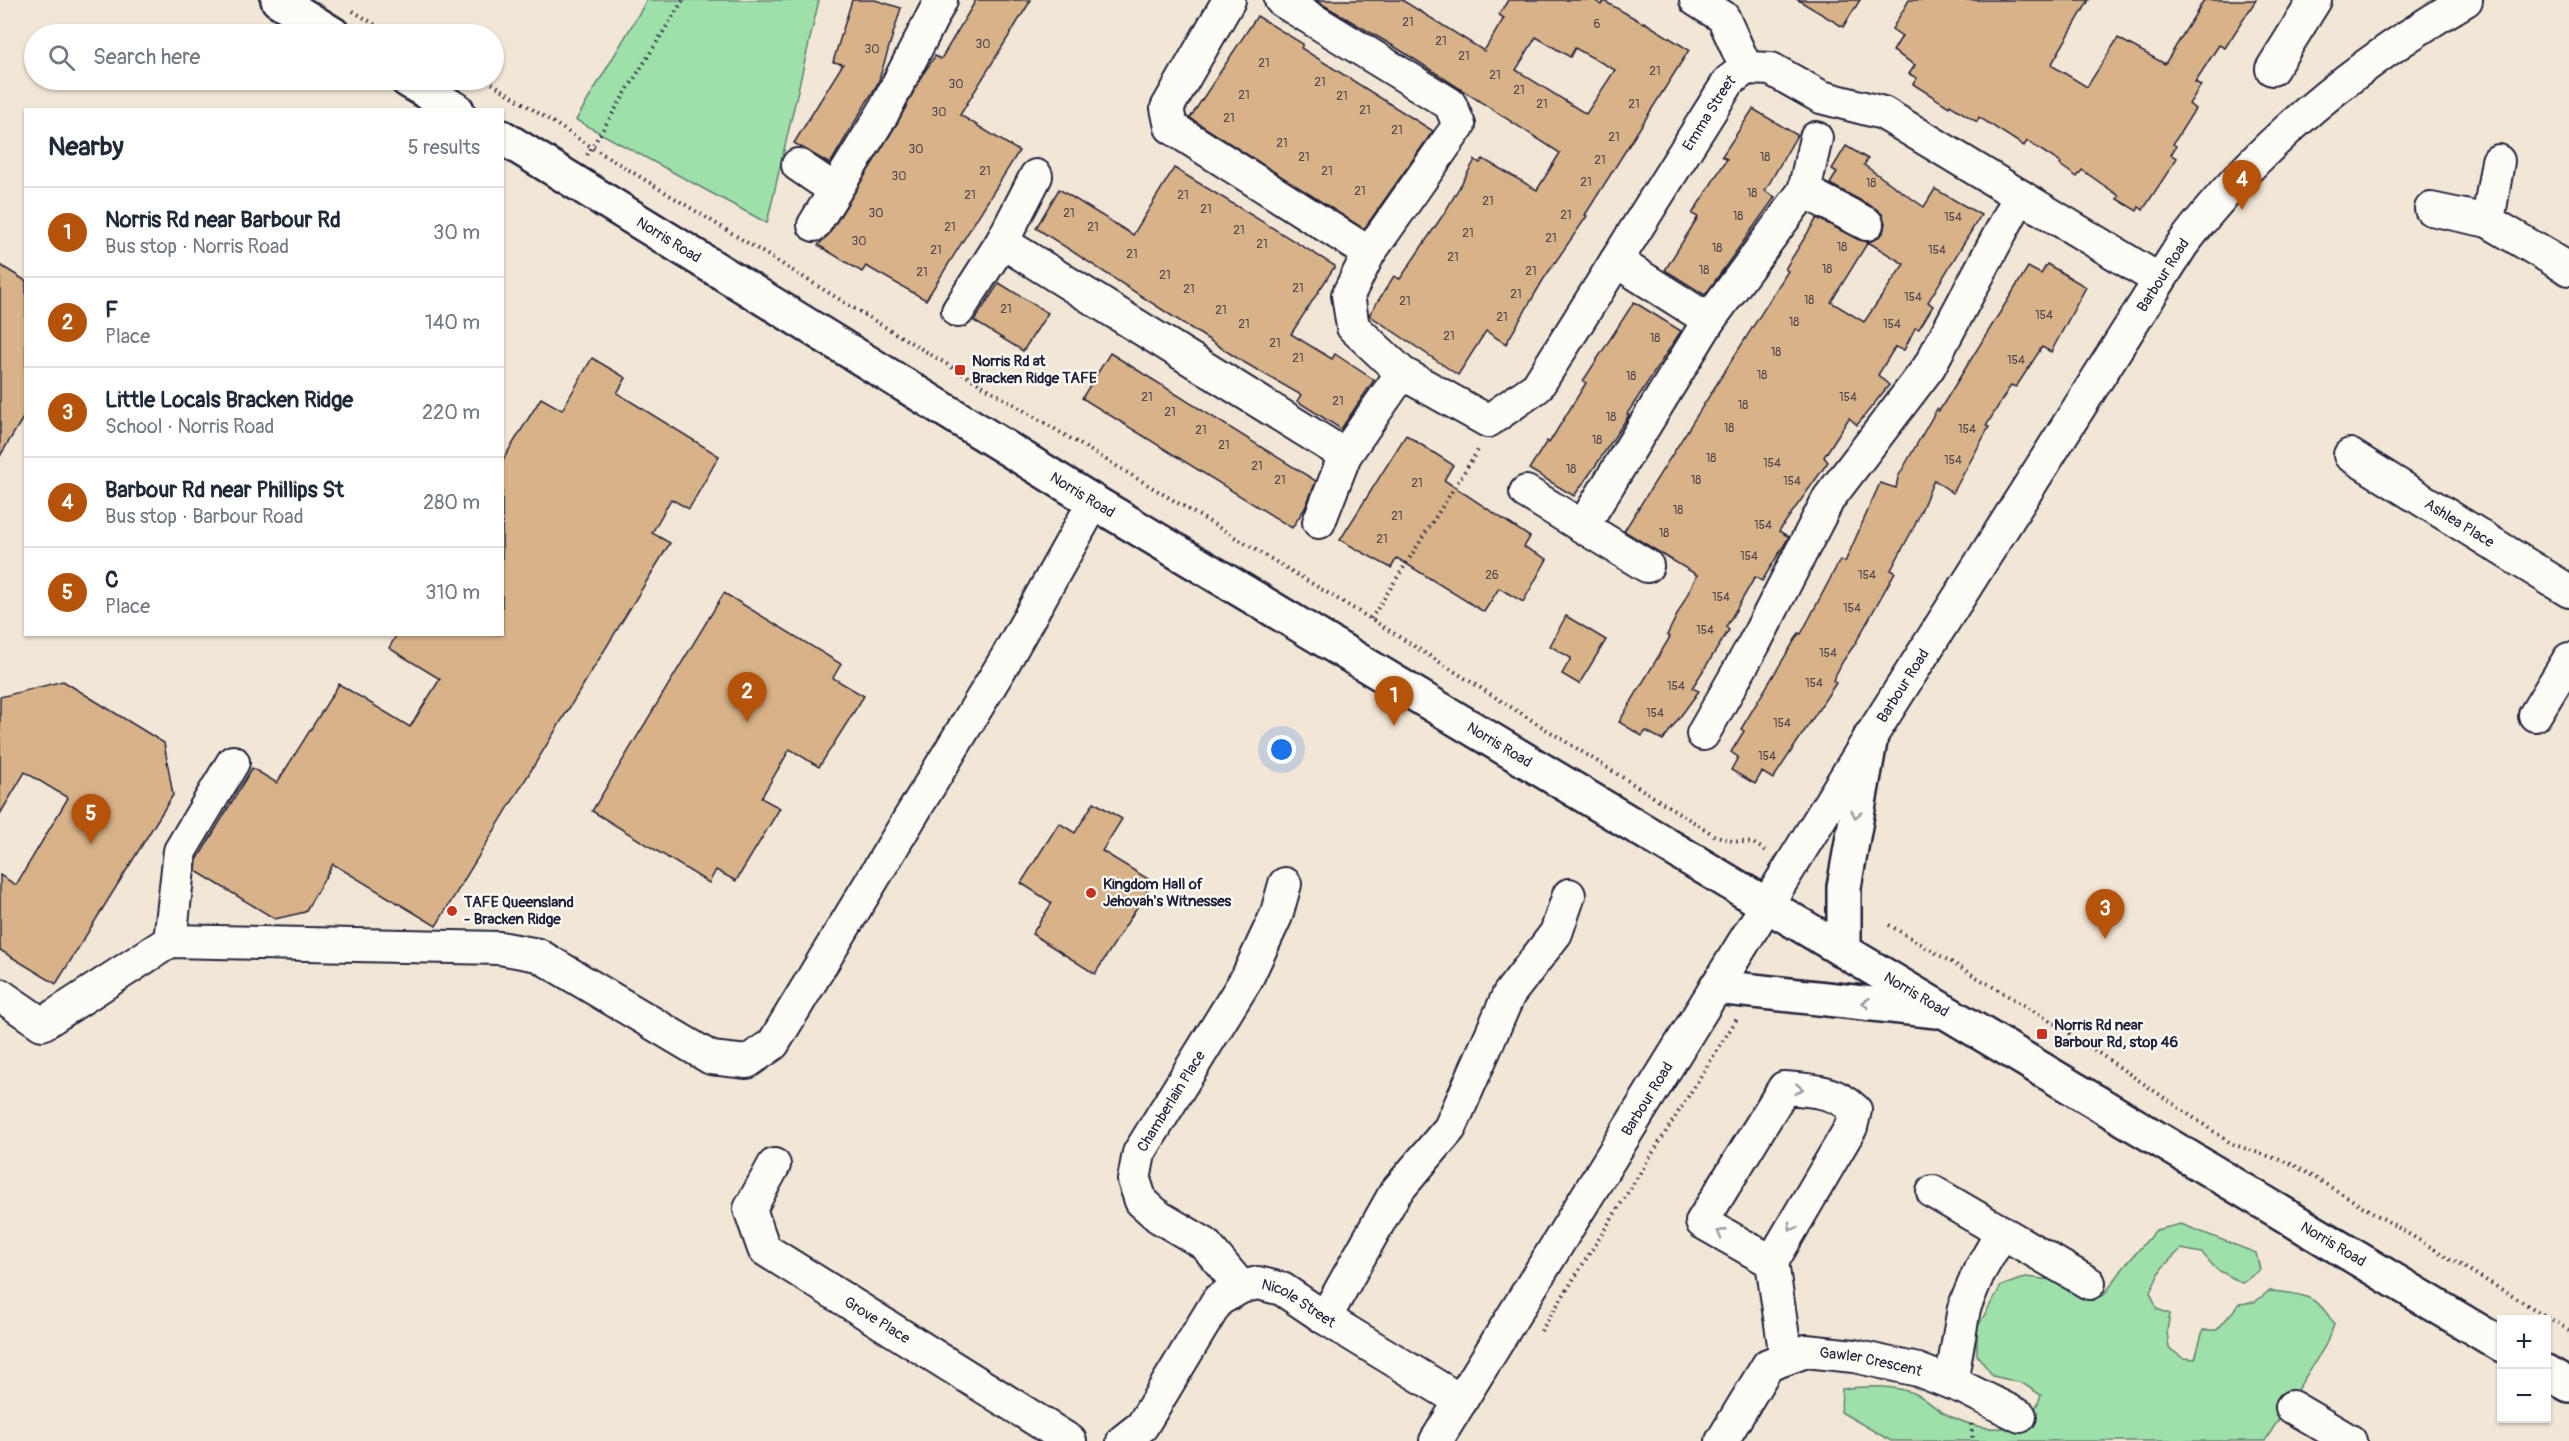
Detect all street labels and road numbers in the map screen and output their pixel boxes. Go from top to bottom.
street label: Emma Street [1679,70,1740,154]
street label: Norris Road [633,213,704,267]
street label: Barbour Road [2133,235,2194,316]
street label: Norris Road [1046,468,1118,522]
street label: Ashlea Place [2421,495,2498,553]
street label: Barbour Road [1873,646,1934,726]
street label: Norris Road [1463,718,1535,772]
street label: Norris Road [1880,968,1952,1022]
street label: Chamberlain Place [1133,1047,1210,1156]
street label: Barbour Road [1617,1059,1678,1140]
street label: Norris Road [2297,1218,2369,1271]
street label: Nicole Street [1259,1275,1340,1333]
street label: Grove Place [840,1293,914,1349]
street label: Gawler Crescent [1818,1343,1926,1381]

